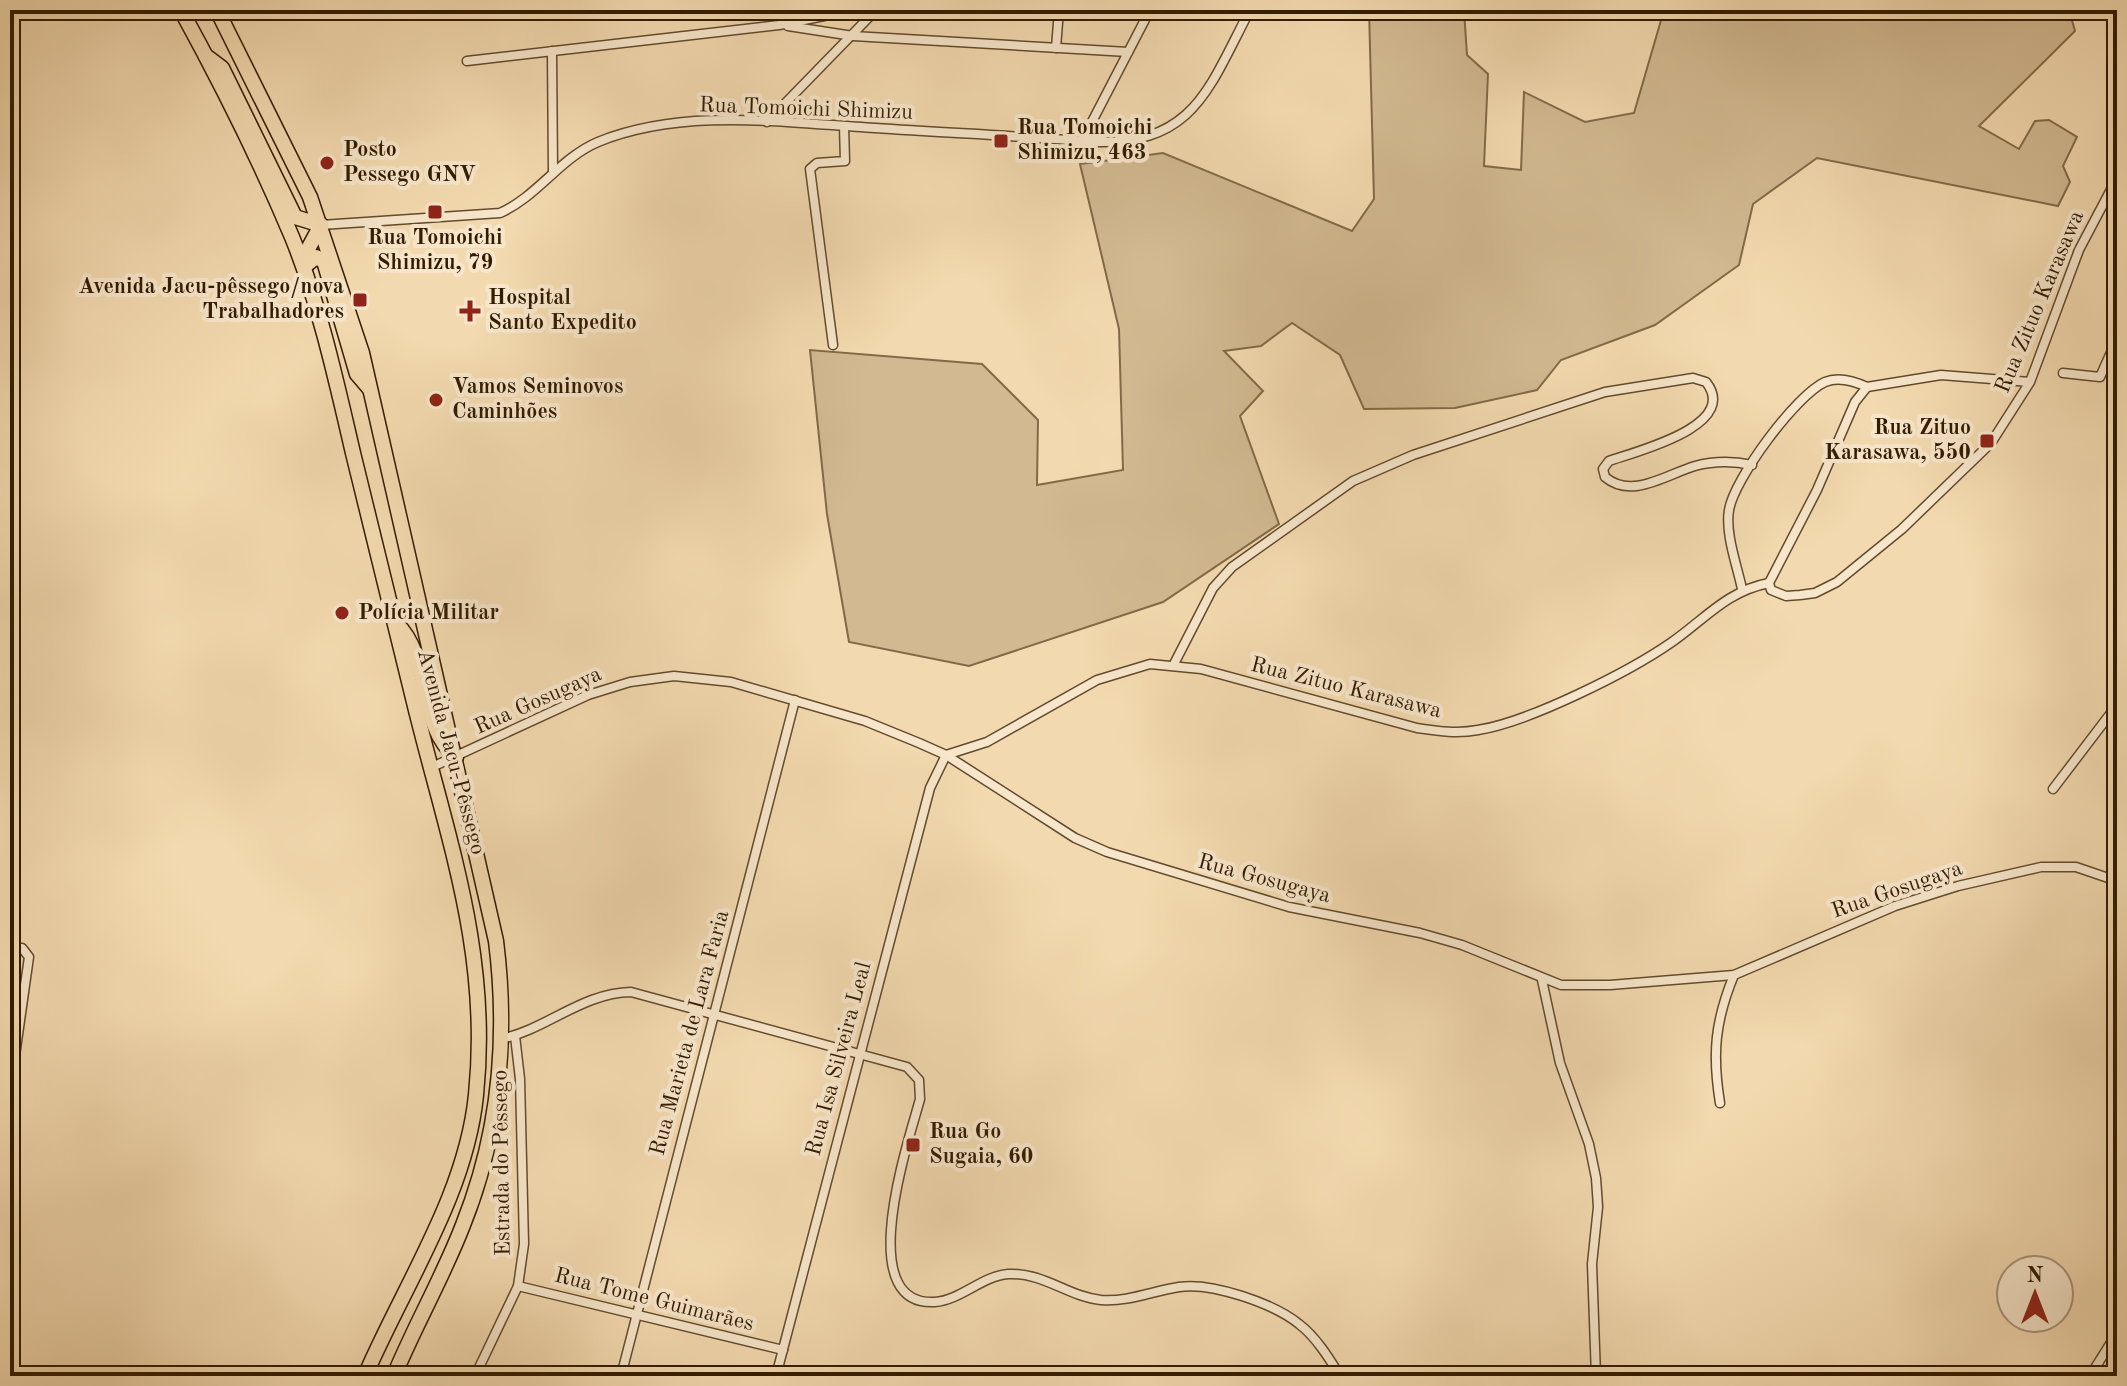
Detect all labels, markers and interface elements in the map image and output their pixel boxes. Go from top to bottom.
street label: Rua Tomoichi Shimizu [699,94,914,124]
place label: Rua Tomoichi Shimizu, 463 [1017,117,1152,164]
marker: Rua Tomoichi Shimizu, 463 [992,132,1010,150]
place label: Posto Pessego GNV [343,139,476,186]
marker: Posto Pessego GNV [318,154,336,172]
marker: Rua Tomoichi Shimizu, 79 [426,203,444,221]
street label: Rua Zituo Karasawa [1992,207,2088,396]
place label: Rua Tomoichi Shimizu, 79 [367,227,503,274]
place label: Avenida Jacu-pêssego/nova Trabalhadores [78,276,344,323]
place label: Hospital Santo Expedito [488,287,637,334]
marker: Avenida Jacu-pêssego/nova Trabalhadores [351,291,369,309]
marker: Hospital Santo Expedito [459,300,481,322]
place label: Vamos Seminovos Caminhões [452,376,623,423]
marker: Vamos Seminovos Caminhões [427,391,445,409]
place label: Rua Zituo Karasawa, 550 [1824,417,1971,464]
marker: Rua Zituo Karasawa, 550 [1978,432,1996,450]
place label: Polícia Militar [358,602,499,624]
marker: Polícia Militar [333,604,351,622]
street label: Avenida Jacu-Pêssego [413,647,489,857]
street label: Rua Zituo Karasawa [1248,654,1444,722]
street label: Rua Gosugaya [471,663,605,739]
street label: Rua Gosugaya [1195,851,1333,907]
street label: Rua Gosugaya [1829,857,1965,923]
street label: Rua Marieta de Lara Faria [647,908,733,1158]
street label: Rua Isa Silveira Leal [803,960,875,1158]
street label: Estrada do Pêssego [489,1070,515,1256]
place label: Rua Go Sugaia, 60 [929,1121,1034,1168]
marker: Rua Go Sugaia, 60 [904,1136,922,1154]
north arrow [1995,1254,2075,1334]
street label: Rua Tome Guimarães [552,1265,756,1335]
text: N [2027,1265,2044,1287]

